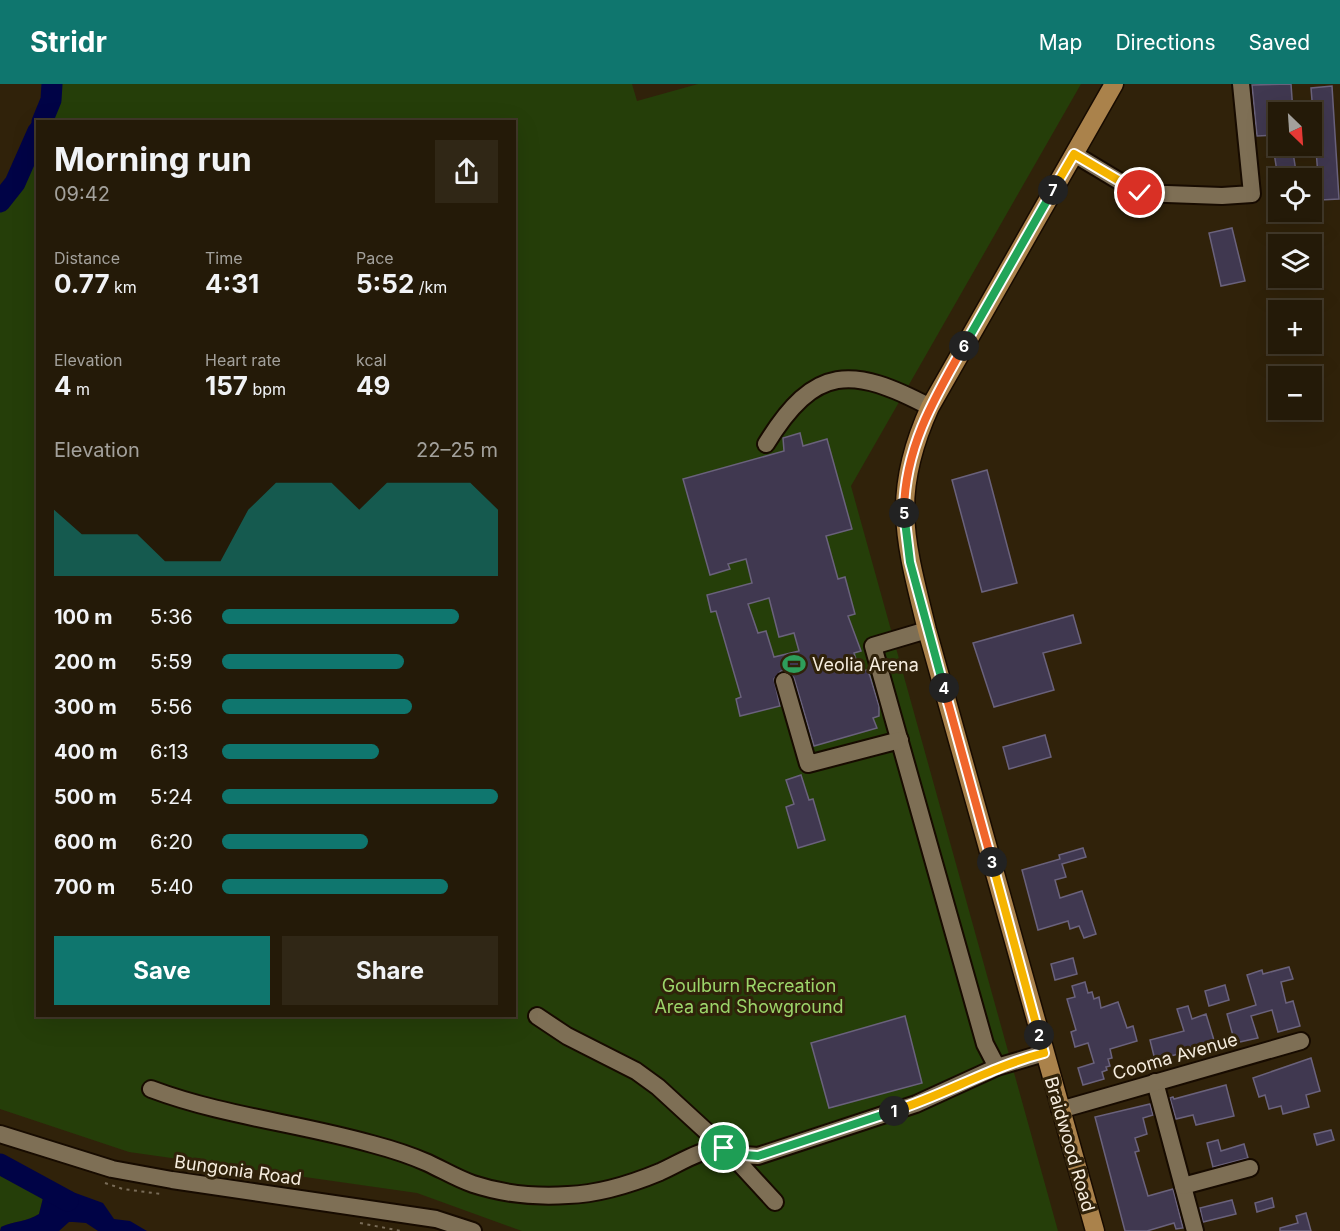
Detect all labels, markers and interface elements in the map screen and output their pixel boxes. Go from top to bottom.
text: Stridr [30,25,107,59]
text: Map [1039,30,1082,55]
text: Directions [1115,30,1216,55]
text: Saved [1249,30,1310,55]
north arrow [1268,102,1322,156]
map controls [1268,102,1322,420]
text: Morning run [54,139,252,179]
button: share [435,140,498,203]
pin [1114,167,1165,218]
button: locate [1268,168,1322,222]
pin: 7 [1038,175,1068,205]
icon: check [1123,176,1156,209]
text: 7 [1048,180,1058,200]
text: 09:42 [54,182,110,206]
button: layers [1268,234,1322,288]
text: Distance [54,248,120,268]
text: Time [205,248,243,268]
text: Pace [356,248,394,268]
text: 0.77 [54,268,110,299]
text: 4:31 [205,268,259,299]
text: 5:52 [356,268,414,299]
text: km [110,277,137,297]
text: /km [414,277,447,297]
button: + [1268,300,1322,354]
pin: 6 [949,331,979,361]
text: 6 [959,336,969,356]
text: Elevation [54,350,123,370]
text: Heart rate [205,350,281,370]
text: kcal [356,350,387,370]
button: − [1268,366,1322,420]
text: 4 [54,370,72,401]
text: 157 [205,370,248,401]
text: 49 [356,370,390,401]
text: m [72,379,90,399]
text: bpm [248,379,286,399]
text: Elevation [54,438,140,462]
text: 22–25 m [416,438,498,462]
pin: 5 [889,498,919,528]
text: 5 [899,503,909,523]
text: 100 m [54,605,113,629]
text: 5:36 [150,605,193,629]
text: 200 m [54,650,117,674]
text: 5:59 [150,650,192,674]
sports icon: Veolia Arena [781,651,807,677]
place label: Veolia Arena [812,654,919,675]
pin: 4 [929,673,959,703]
text: 4 [939,678,949,698]
text: 300 m [54,695,117,719]
text: 5:56 [150,695,192,719]
text: 400 m [54,740,118,764]
text: 6:13 [150,740,189,764]
text: 500 m [54,785,117,809]
text: 5:24 [150,785,193,809]
text: 600 m [54,830,117,854]
text: 6:20 [150,830,193,854]
pin: 3 [977,847,1007,877]
text: 3 [987,852,997,872]
text: 700 m [54,875,115,899]
text: 5:40 [150,875,193,899]
button: Save [54,936,270,1005]
button: Share [282,936,498,1005]
park label: Goulburn Recreation Area and Showground [654,975,844,1017]
pin: 2 [1024,1020,1054,1050]
text: 2 [1034,1025,1044,1045]
street label: Cooma Avenue [1110,1028,1240,1084]
street label: Braidwood Road [1041,1074,1099,1214]
pin: 1 [879,1096,909,1126]
text: 1 [891,1101,897,1121]
pin [698,1122,749,1173]
icon: arrive [707,1131,740,1164]
street label: Bungonia Road [173,1151,303,1189]

